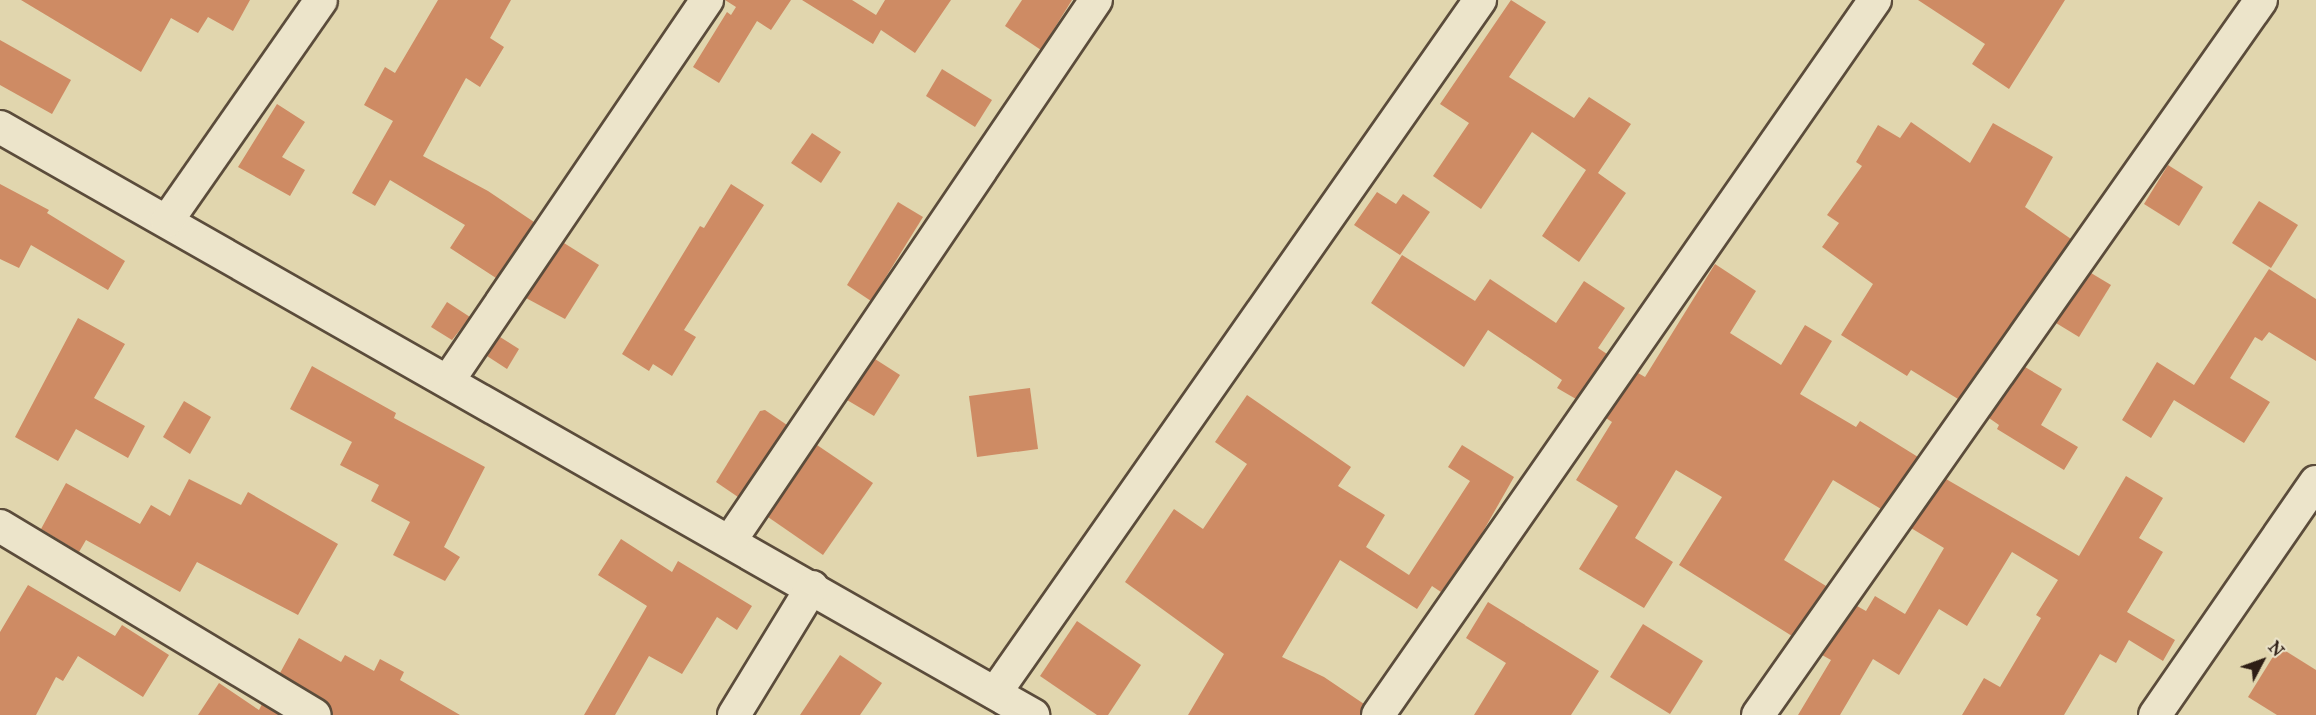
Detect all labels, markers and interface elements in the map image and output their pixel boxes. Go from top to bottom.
north arrow [2232,631,2292,691]
text: N [2264,638,2288,660]

